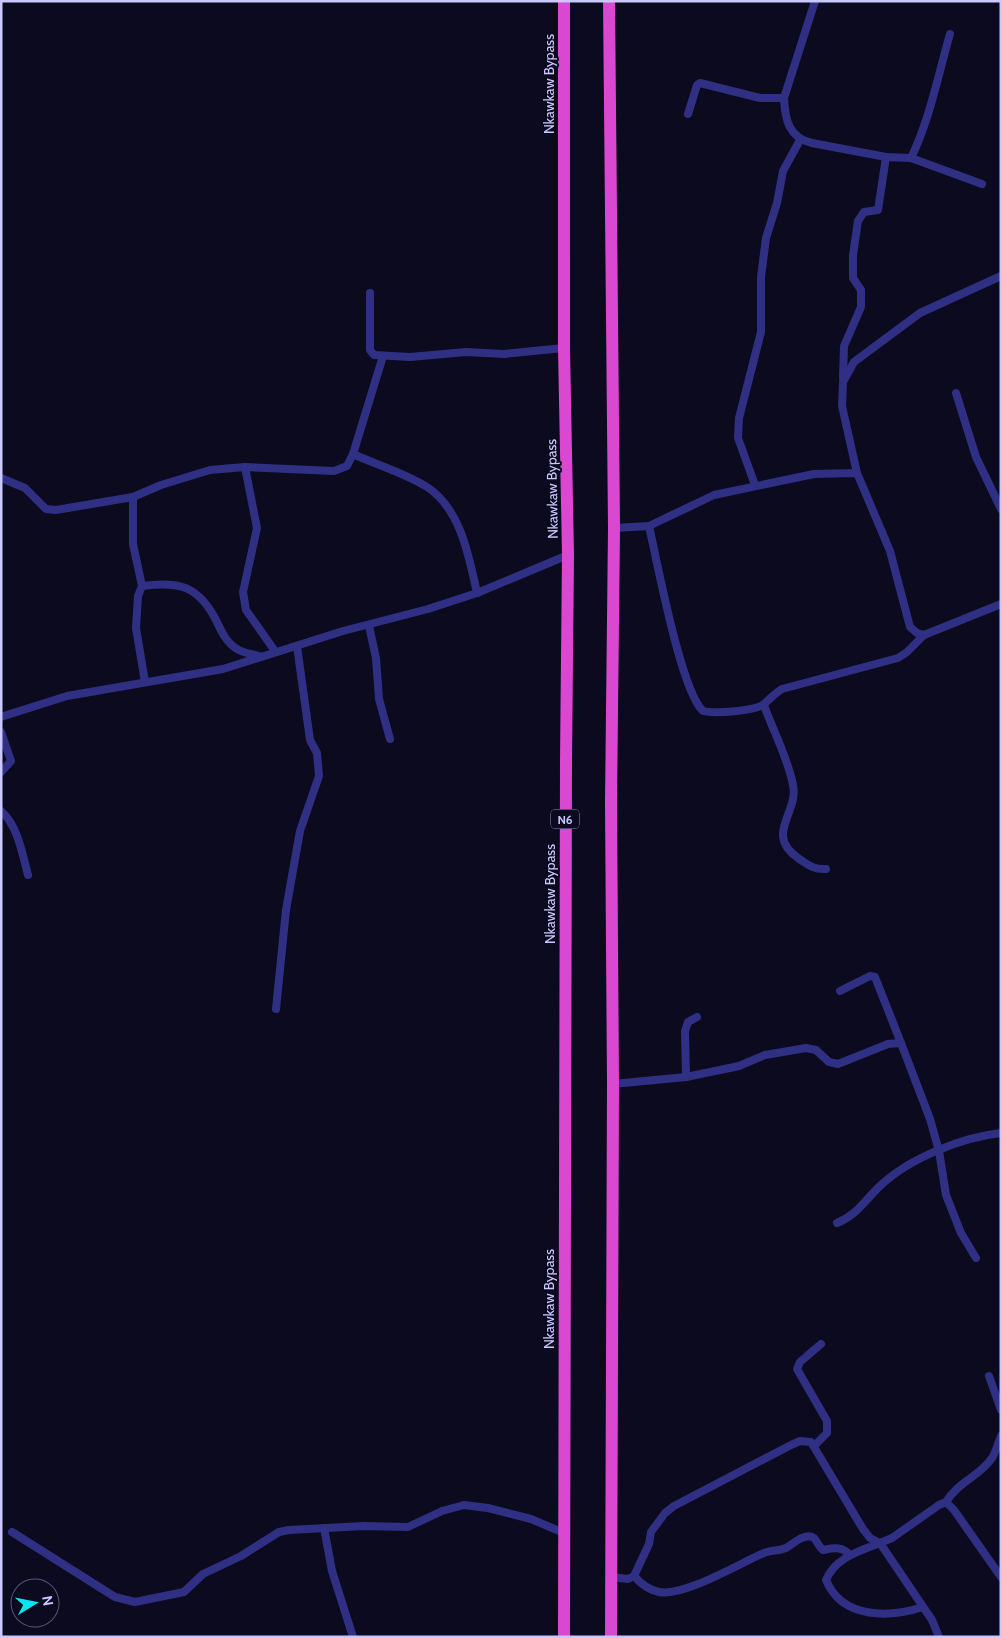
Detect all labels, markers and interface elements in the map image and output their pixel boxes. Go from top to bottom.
street label: Nkawkaw Bypass [540,34,558,134]
street label: Nkawkaw Bypass [542,439,562,539]
road number: N6 [551,810,579,829]
street label: Nkawkaw Bypass [541,844,559,944]
street label: Nkawkaw Bypass [540,1249,558,1349]
north arrow [10,1578,60,1628]
text: N [38,1594,58,1607]

